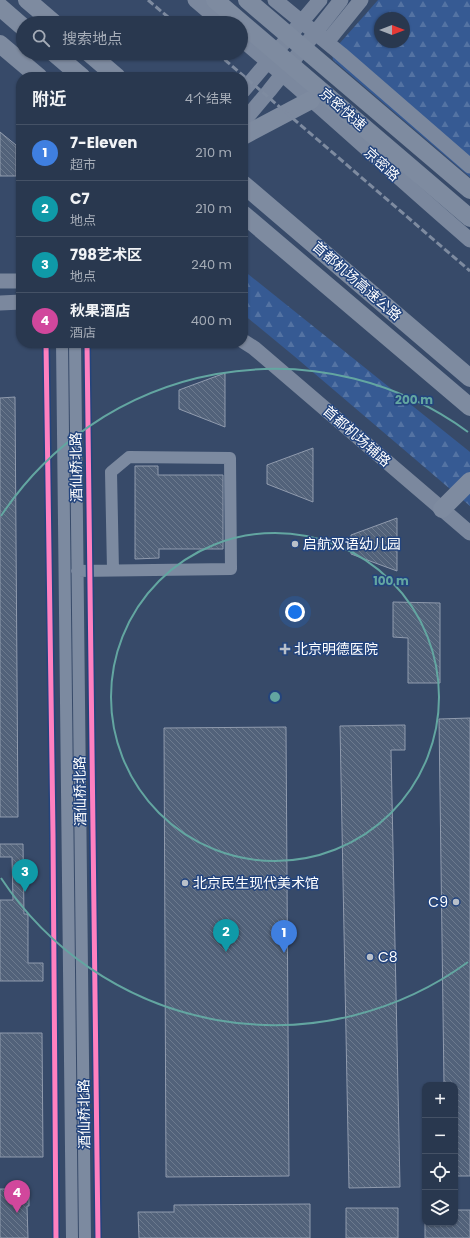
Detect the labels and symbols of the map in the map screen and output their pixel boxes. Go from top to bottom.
north arrow [374,12,410,48]
street label: 京密快速 [315,83,371,135]
street label: 京密路 [360,143,404,185]
street label: 首都机场高速公路 [308,237,406,325]
text: 200 m [395,391,433,408]
street label: 首都机场辅路 [319,401,395,471]
street label: 酒仙桥北路 [65,432,87,502]
place label: 启航双语幼儿园 [303,534,401,554]
marker: 启航双语幼儿园 [290,539,300,549]
text: 100 m [373,572,409,589]
your location [285,602,305,622]
place label: 北京明德医院 [294,639,378,659]
marker: 北京明德医院 [279,643,291,655]
centre of rings [268,690,282,704]
street label: 酒仙桥北路 [69,756,91,826]
pin: 3 [12,859,38,892]
place label: 北京民生现代美术馆 [193,873,319,893]
marker: 北京民生现代美术馆 [180,878,190,888]
place label: C9 [428,892,448,912]
marker: C9 [451,897,461,907]
pin: 2 [213,919,239,952]
pin: 1 [271,920,297,953]
place label: C8 [378,947,398,967]
marker: C8 [365,952,375,962]
street label: 酒仙桥北路 [73,1079,95,1149]
pin: 4 [4,1180,30,1213]

